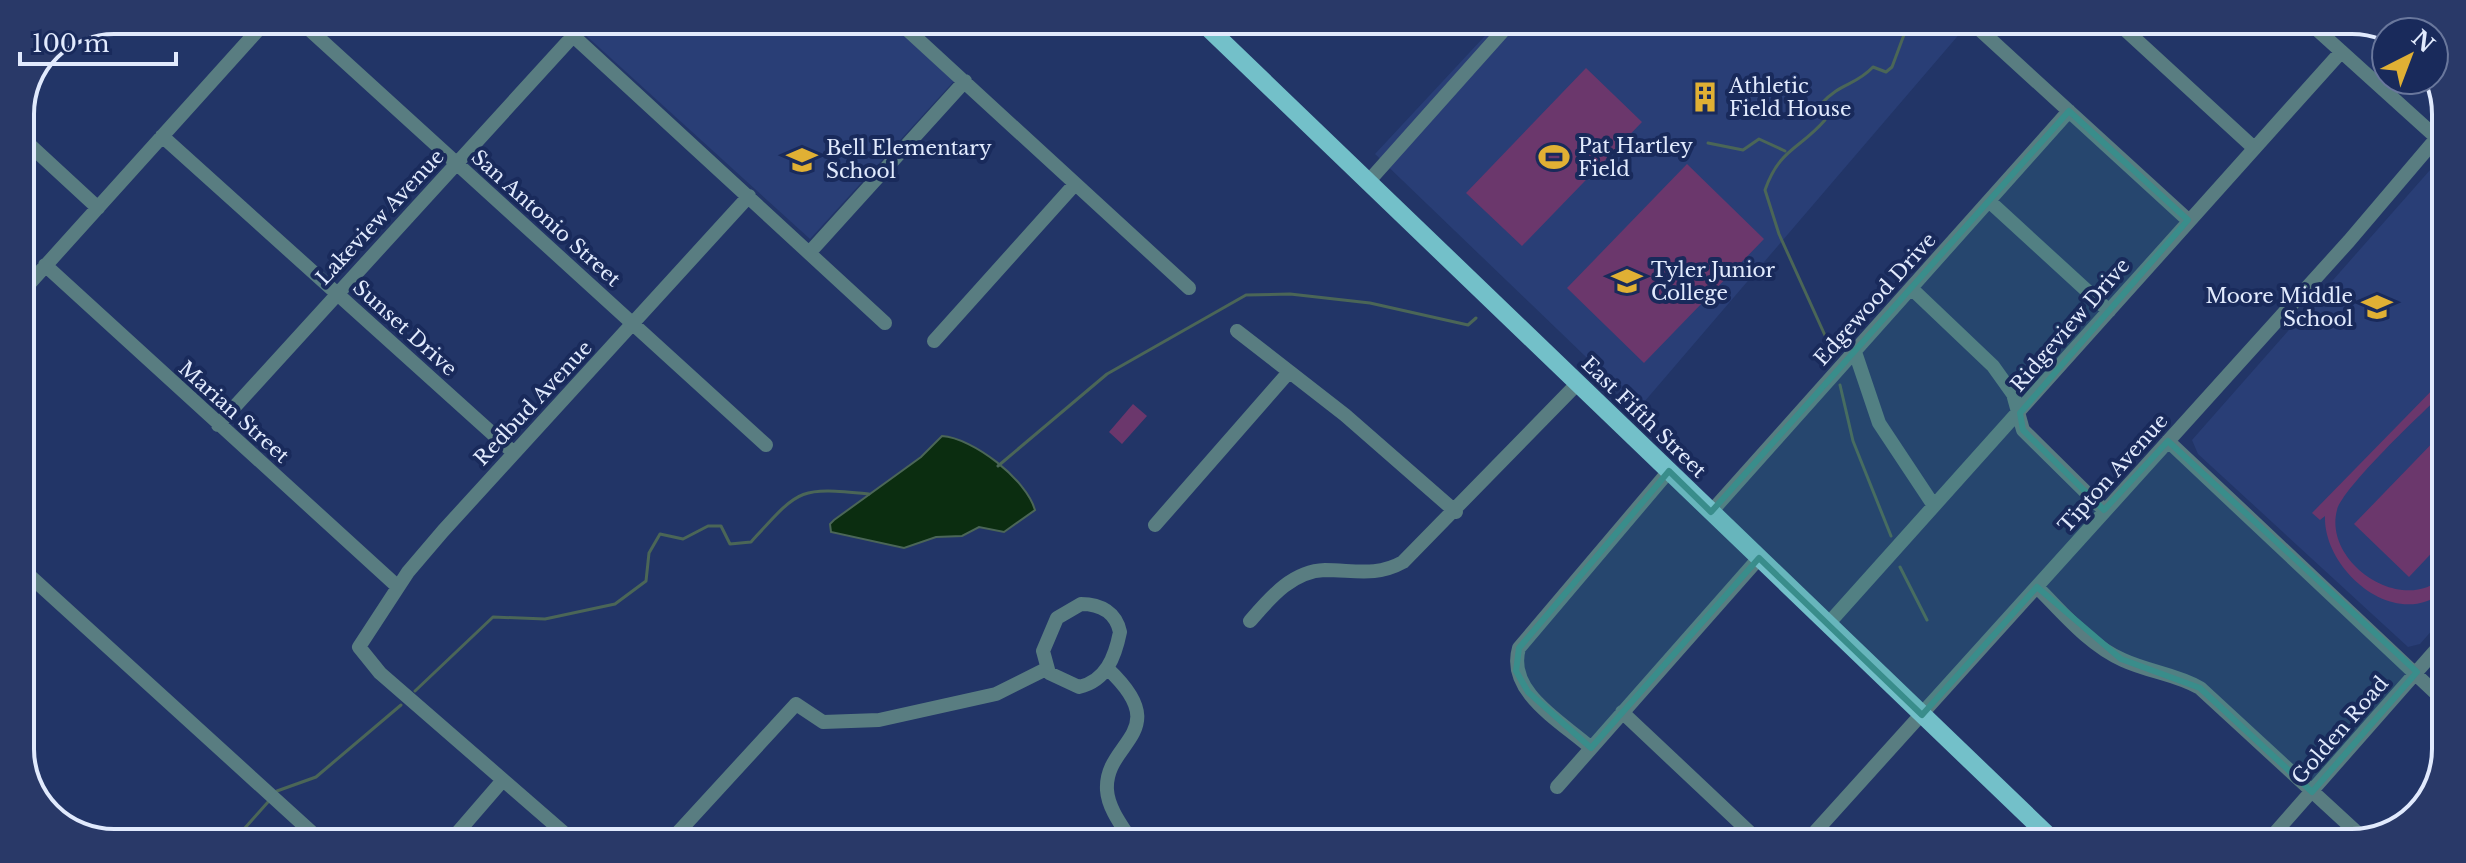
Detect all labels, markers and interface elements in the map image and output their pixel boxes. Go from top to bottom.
scale bar [20,16,176,66]
north arrow [2370,16,2450,96]
text: N [2406,25,2440,59]
text: 100 m [32,29,110,58]
place label: Athletic Field House [1728,74,1851,121]
building icon: Athletic Field House [1688,80,1722,114]
place label: Pat Hartley Field [1578,134,1693,181]
place label: Bell Elementary School [826,136,992,183]
sports icon: Pat Hartley Field [1537,140,1571,174]
school or university icon: Bell Elementary School [785,143,819,177]
street label: Lakeview Avenue [311,144,449,290]
street label: San Antonio Street [467,145,626,291]
street label: Edgewood Drive [1809,228,1941,370]
street label: Ridgeview Drive [2006,253,2134,397]
place label: Tyler Junior College [1651,258,1776,305]
school or university icon: Tyler Junior College [1610,264,1644,298]
street label: Sunset Drive [348,275,462,381]
place label: Moore Middle School [2205,284,2353,331]
school or university icon: Moore Middle School [2360,290,2394,324]
street label: Redbud Avenue [469,336,597,470]
street label: East Fifth Street [1577,352,1712,483]
street label: Marian Street [174,356,294,468]
street label: Tipton Avenue [2053,409,2173,537]
street label: Golden Road [2287,671,2393,789]

